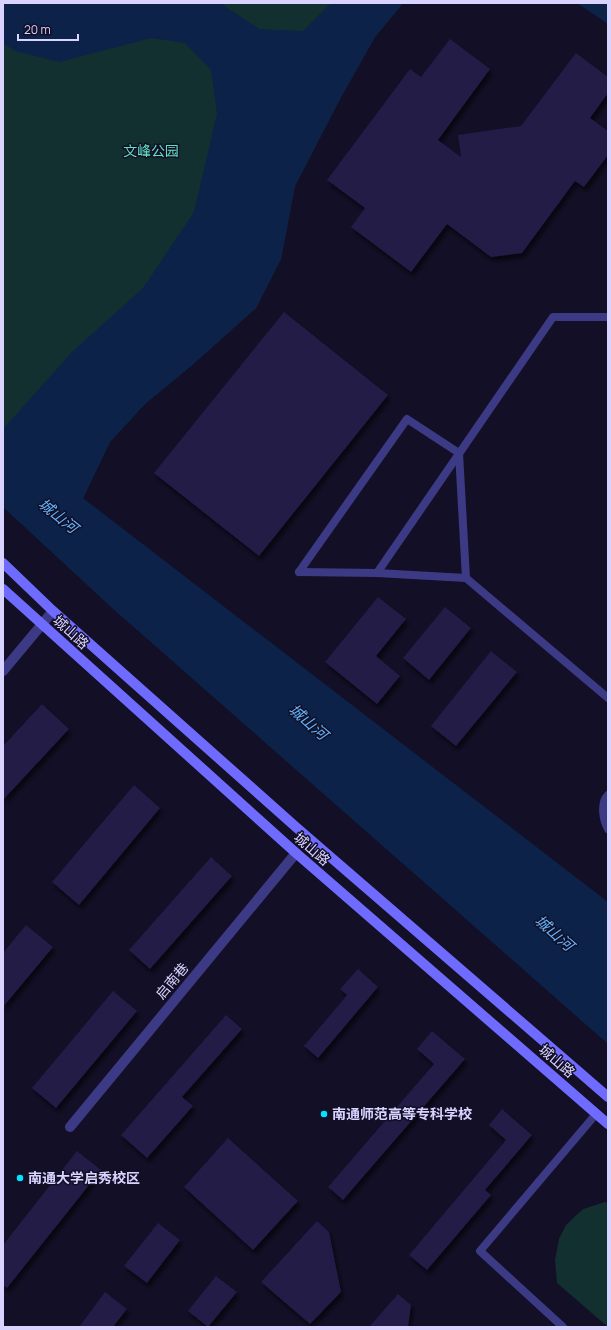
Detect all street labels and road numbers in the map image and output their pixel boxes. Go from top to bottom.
street label: 城山路 [49,611,93,653]
street label: 城山路 [290,828,334,870]
street label: 启南巷 [151,958,192,1003]
street label: 城山路 [535,1040,579,1082]

